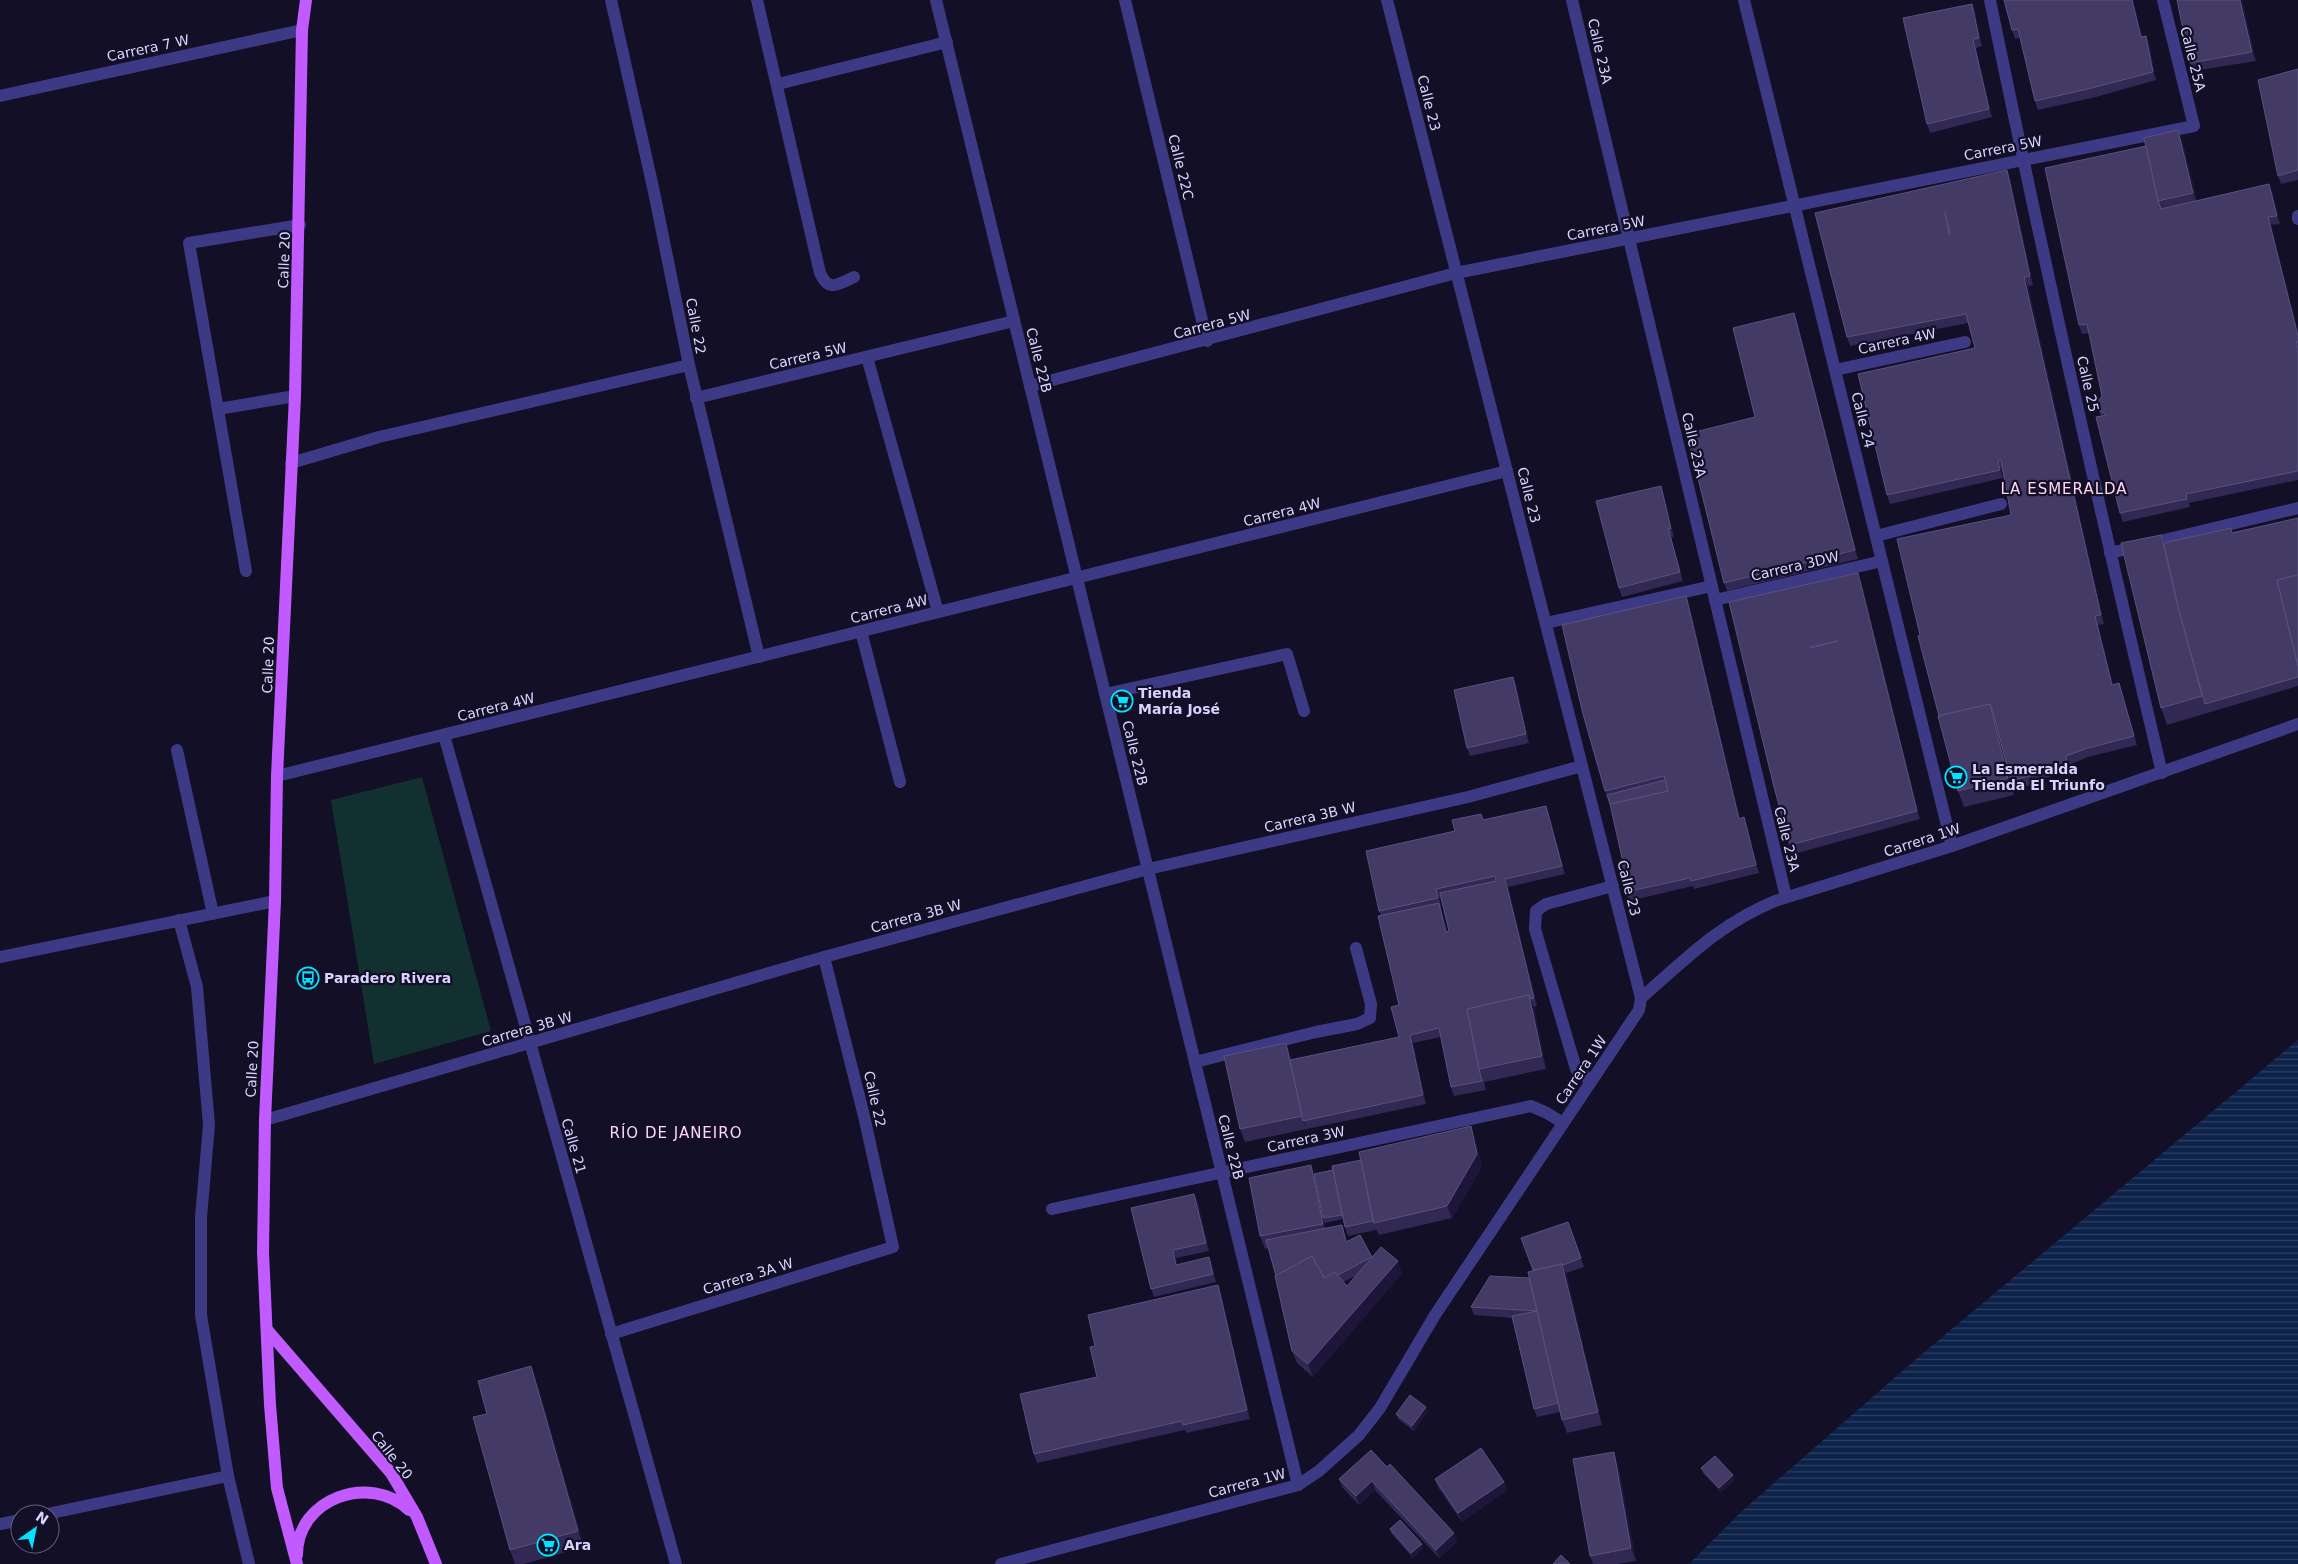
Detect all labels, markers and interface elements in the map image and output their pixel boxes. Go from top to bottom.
street label: Calle 23A [1585,17,1615,86]
street label: Calle 25A [2177,25,2209,94]
street label: Carrera 7 W [105,31,191,65]
street label: Calle 23 [1414,73,1444,133]
street label: Calle 22C [1165,133,1197,202]
street label: Carrera 5W [1962,133,2044,163]
street label: Carrera 5W [1565,213,1647,243]
street label: Calle 20 [275,231,293,289]
street label: Calle 22 [683,296,709,356]
street label: Carrera 5W [1172,306,1253,342]
street label: Carrera 4W [1856,325,1938,357]
street label: Calle 22B [1023,326,1055,394]
street label: Carrera 5W [767,339,849,373]
street label: Calle 25 [2074,354,2102,414]
street label: Calle 24 [1848,390,1878,450]
street label: Calle 23A [1679,411,1709,480]
street label: Calle 23 [1514,465,1544,525]
district label: LA ESMERALDA [2000,480,2128,498]
street label: Carrera 4W [1242,495,1323,529]
street label: Carrera 3DW [1749,548,1841,584]
street label: Carrera 4W [849,592,930,626]
street label: Calle 20 [259,636,277,694]
place label: Tienda María José [1138,685,1220,717]
supermarket icon: Tienda María José [1110,689,1134,713]
street label: Carrera 4W [456,690,537,724]
street label: Calle 22B [1119,719,1151,787]
place label: La Esmeralda Tienda El Triunfo [1972,761,2105,793]
supermarket icon: La Esmeralda Tienda El Triunfo [1944,765,1968,789]
street label: Carrera 3B W [1263,799,1358,835]
street label: Calle 23A [1771,805,1803,874]
street label: Carrera 1W [1882,820,1962,860]
street label: Calle 23 [1614,858,1644,918]
street label: Carrera 3B W [869,896,963,936]
bus stop icon: Paradero Rivera [296,966,320,990]
place label: Paradero Rivera [324,970,451,986]
street label: Carrera 3B W [480,1008,574,1050]
street label: Carrera 1W [1552,1032,1610,1107]
street label: Calle 20 [243,1040,261,1098]
street label: Calle 22 [861,1069,889,1129]
street label: Calle 22B [1215,1113,1247,1181]
street label: Calle 21 [558,1116,590,1176]
district label: RÍO DE JANEIRO [610,1123,743,1142]
street label: Carrera 3W [1265,1123,1347,1155]
street label: Carrera 3A W [701,1255,795,1297]
street label: Calle 20 [368,1428,416,1482]
street label: Carrera 1W [1207,1465,1288,1501]
north arrow [10,1504,60,1554]
text: N [33,1508,51,1528]
supermarket icon: Ara [536,1533,560,1557]
place label: Ara [564,1537,591,1553]

